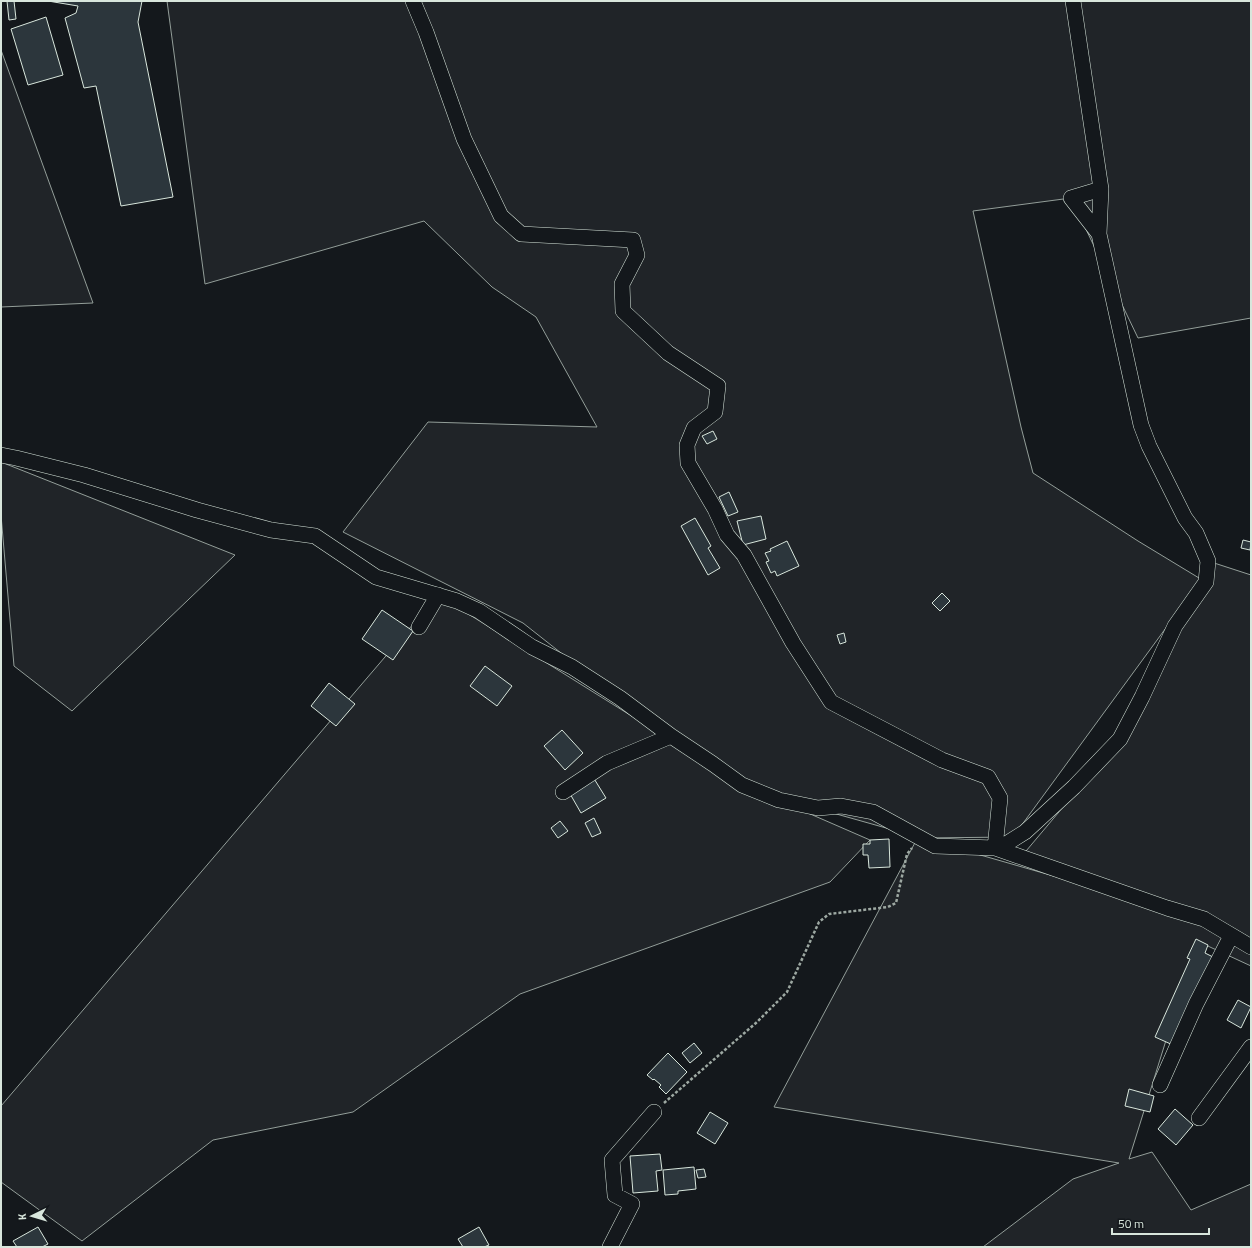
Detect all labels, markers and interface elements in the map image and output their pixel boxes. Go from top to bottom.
north arrow [12,1196,52,1236]
scale bar [1112,1210,1209,1236]
text: K [14,1212,30,1221]
text: 50 m [1118,1214,1144,1233]

